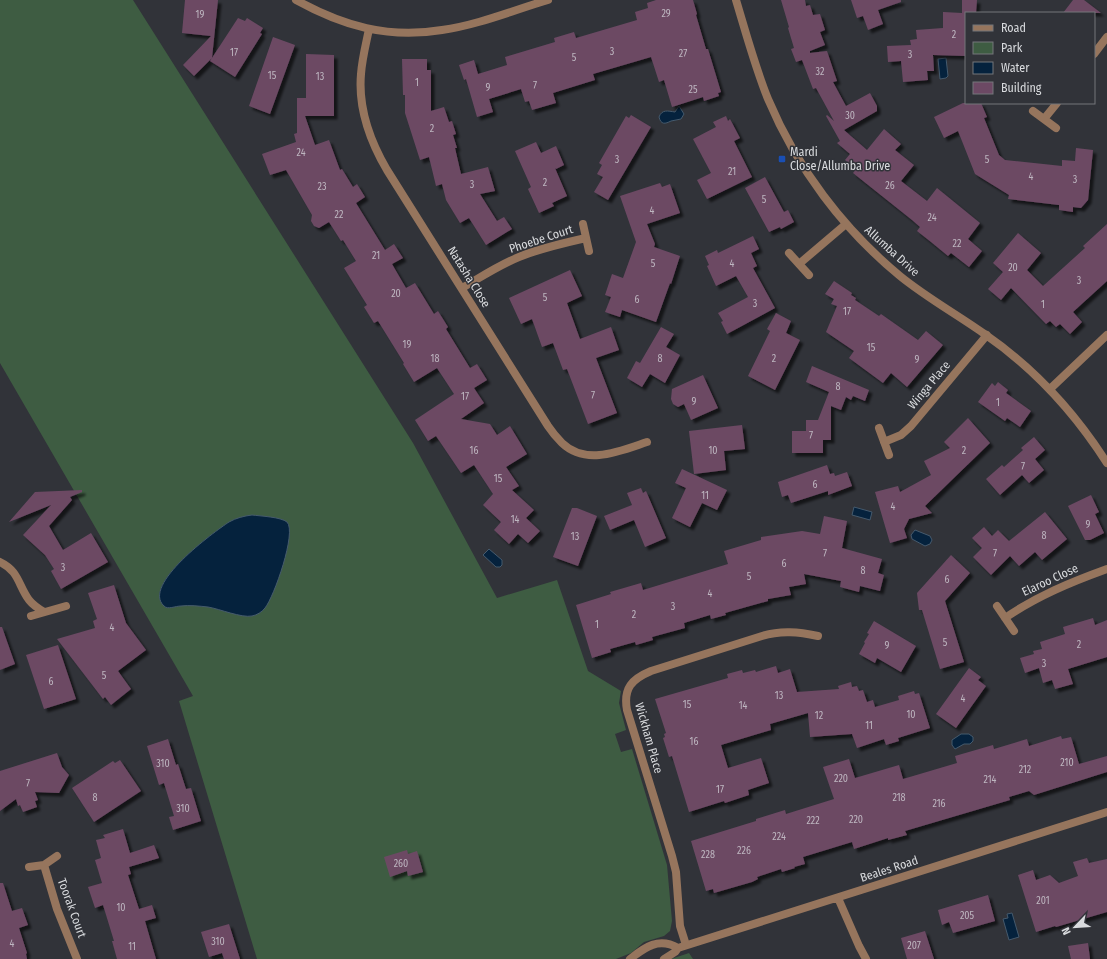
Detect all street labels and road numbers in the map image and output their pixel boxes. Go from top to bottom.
street label: Phoebe Court [507,222,575,256]
street label: Allumba Drive [862,223,922,279]
street label: Natasha Close [445,244,493,310]
street label: Winga Place [905,358,953,412]
street label: Elaroo Close [1020,561,1080,599]
street label: Wickham Place [632,701,666,775]
street label: Beales Road [858,853,920,885]
street label: Toorak Court [55,876,89,940]

